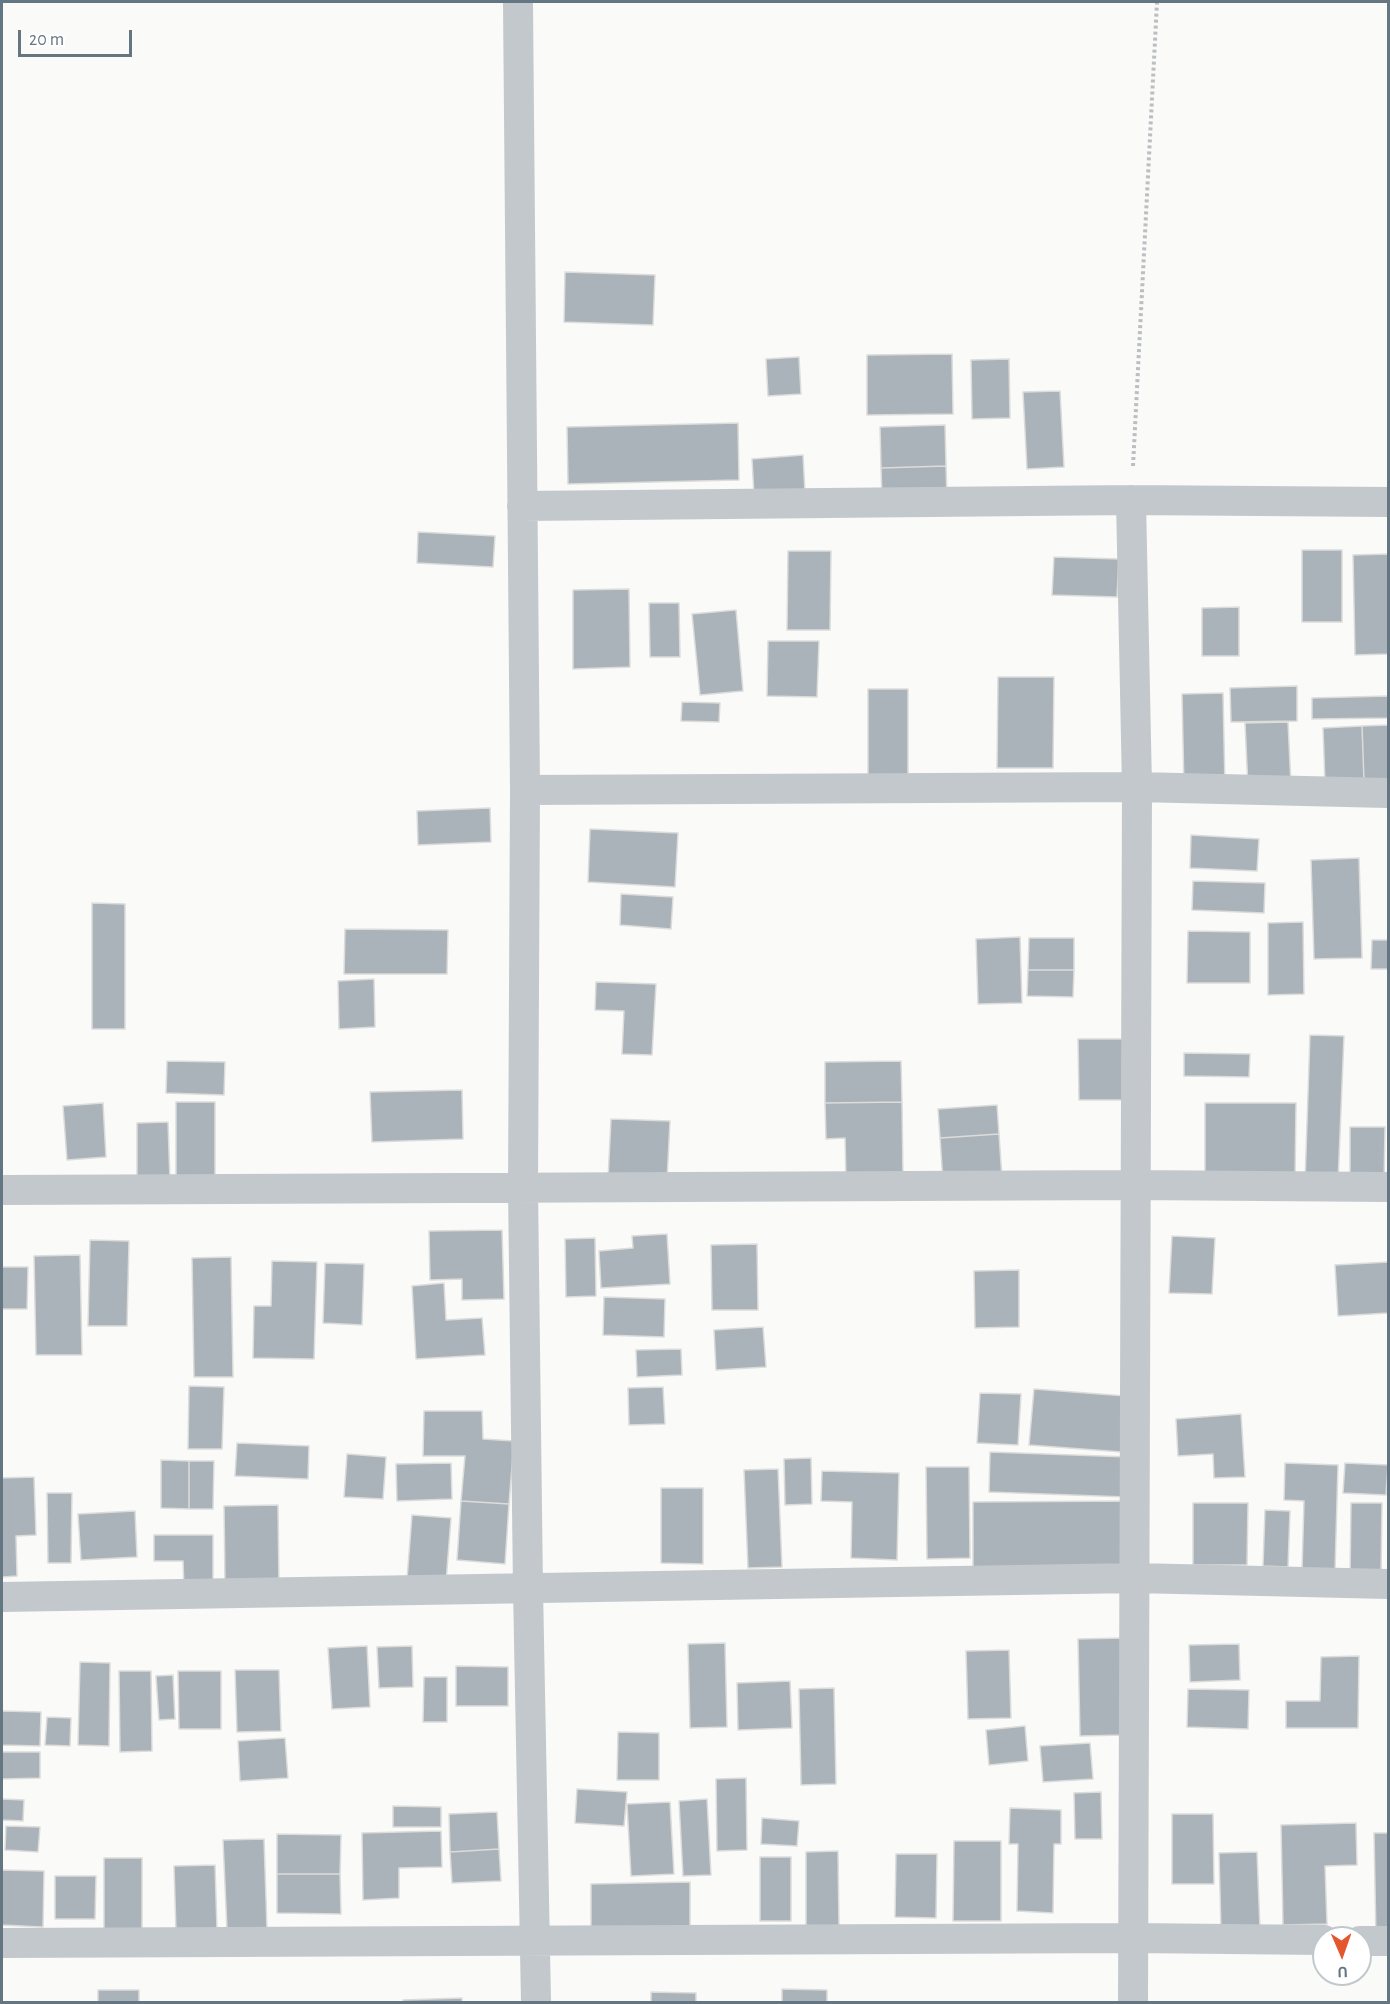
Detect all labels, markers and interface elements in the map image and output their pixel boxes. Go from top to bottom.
scale bar [21,18,135,56]
text: 20 m [29,31,64,49]
north arrow [1312,1926,1372,1986]
text: U [1337,1964,1348,1980]

